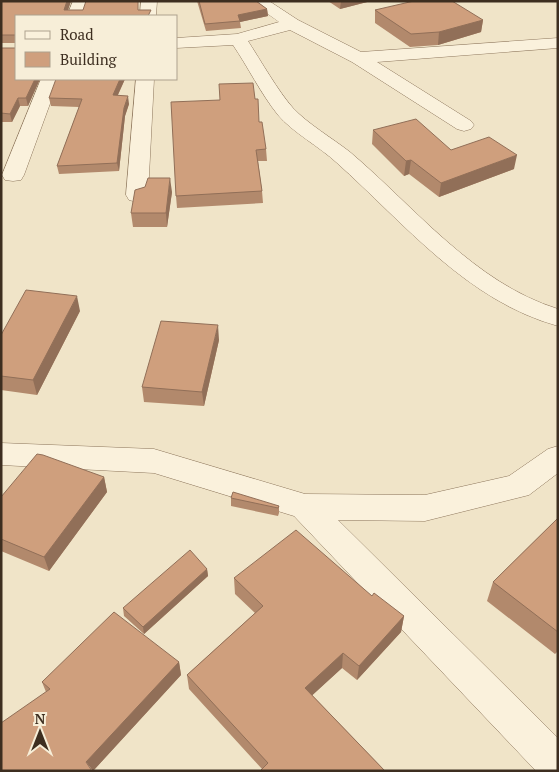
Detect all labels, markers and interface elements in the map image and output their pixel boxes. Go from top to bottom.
legend [15,15,178,80]
text: Road [60,24,93,44]
text: Building [60,49,118,69]
north arrow [15,707,65,757]
text: N [35,709,46,728]

